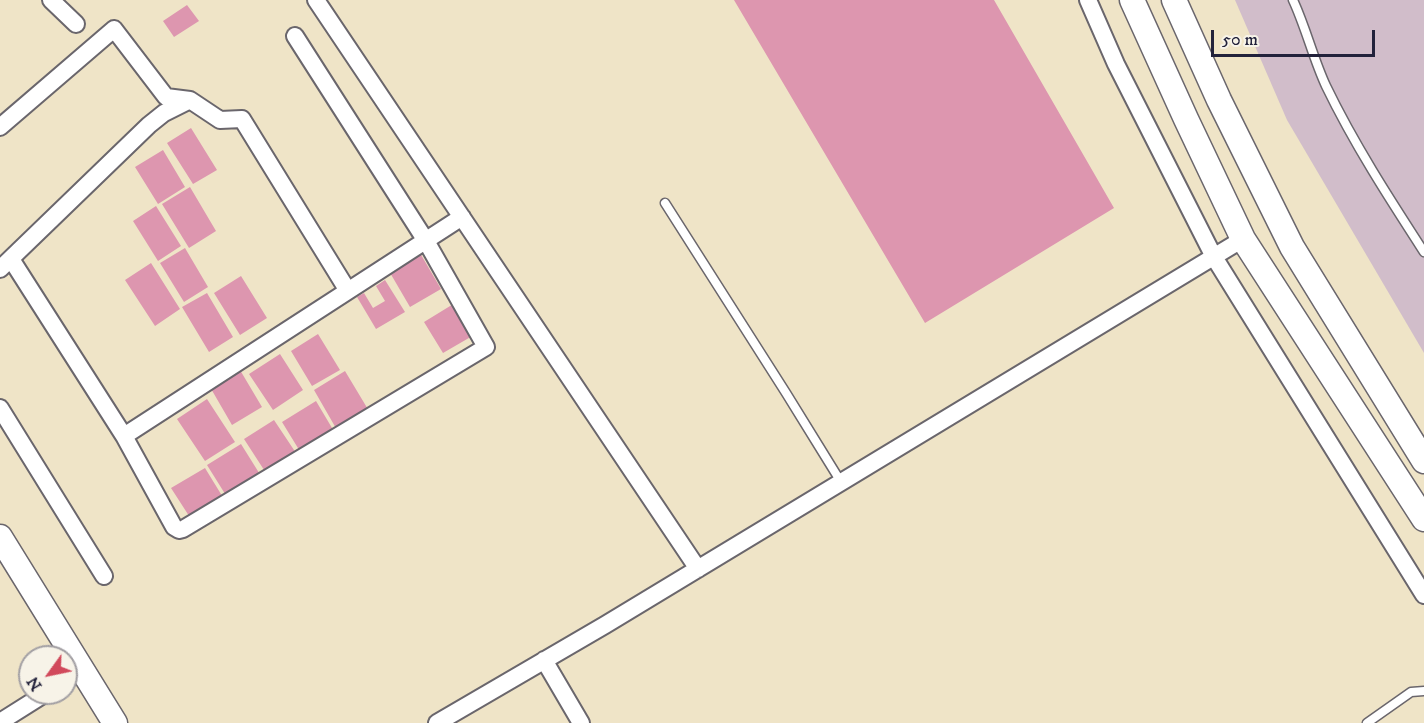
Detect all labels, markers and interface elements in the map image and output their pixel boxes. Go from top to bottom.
scale bar [1214,18,1378,56]
text: 50 m [1222,29,1258,51]
north arrow [18,645,78,705]
text: N [23,673,47,695]

